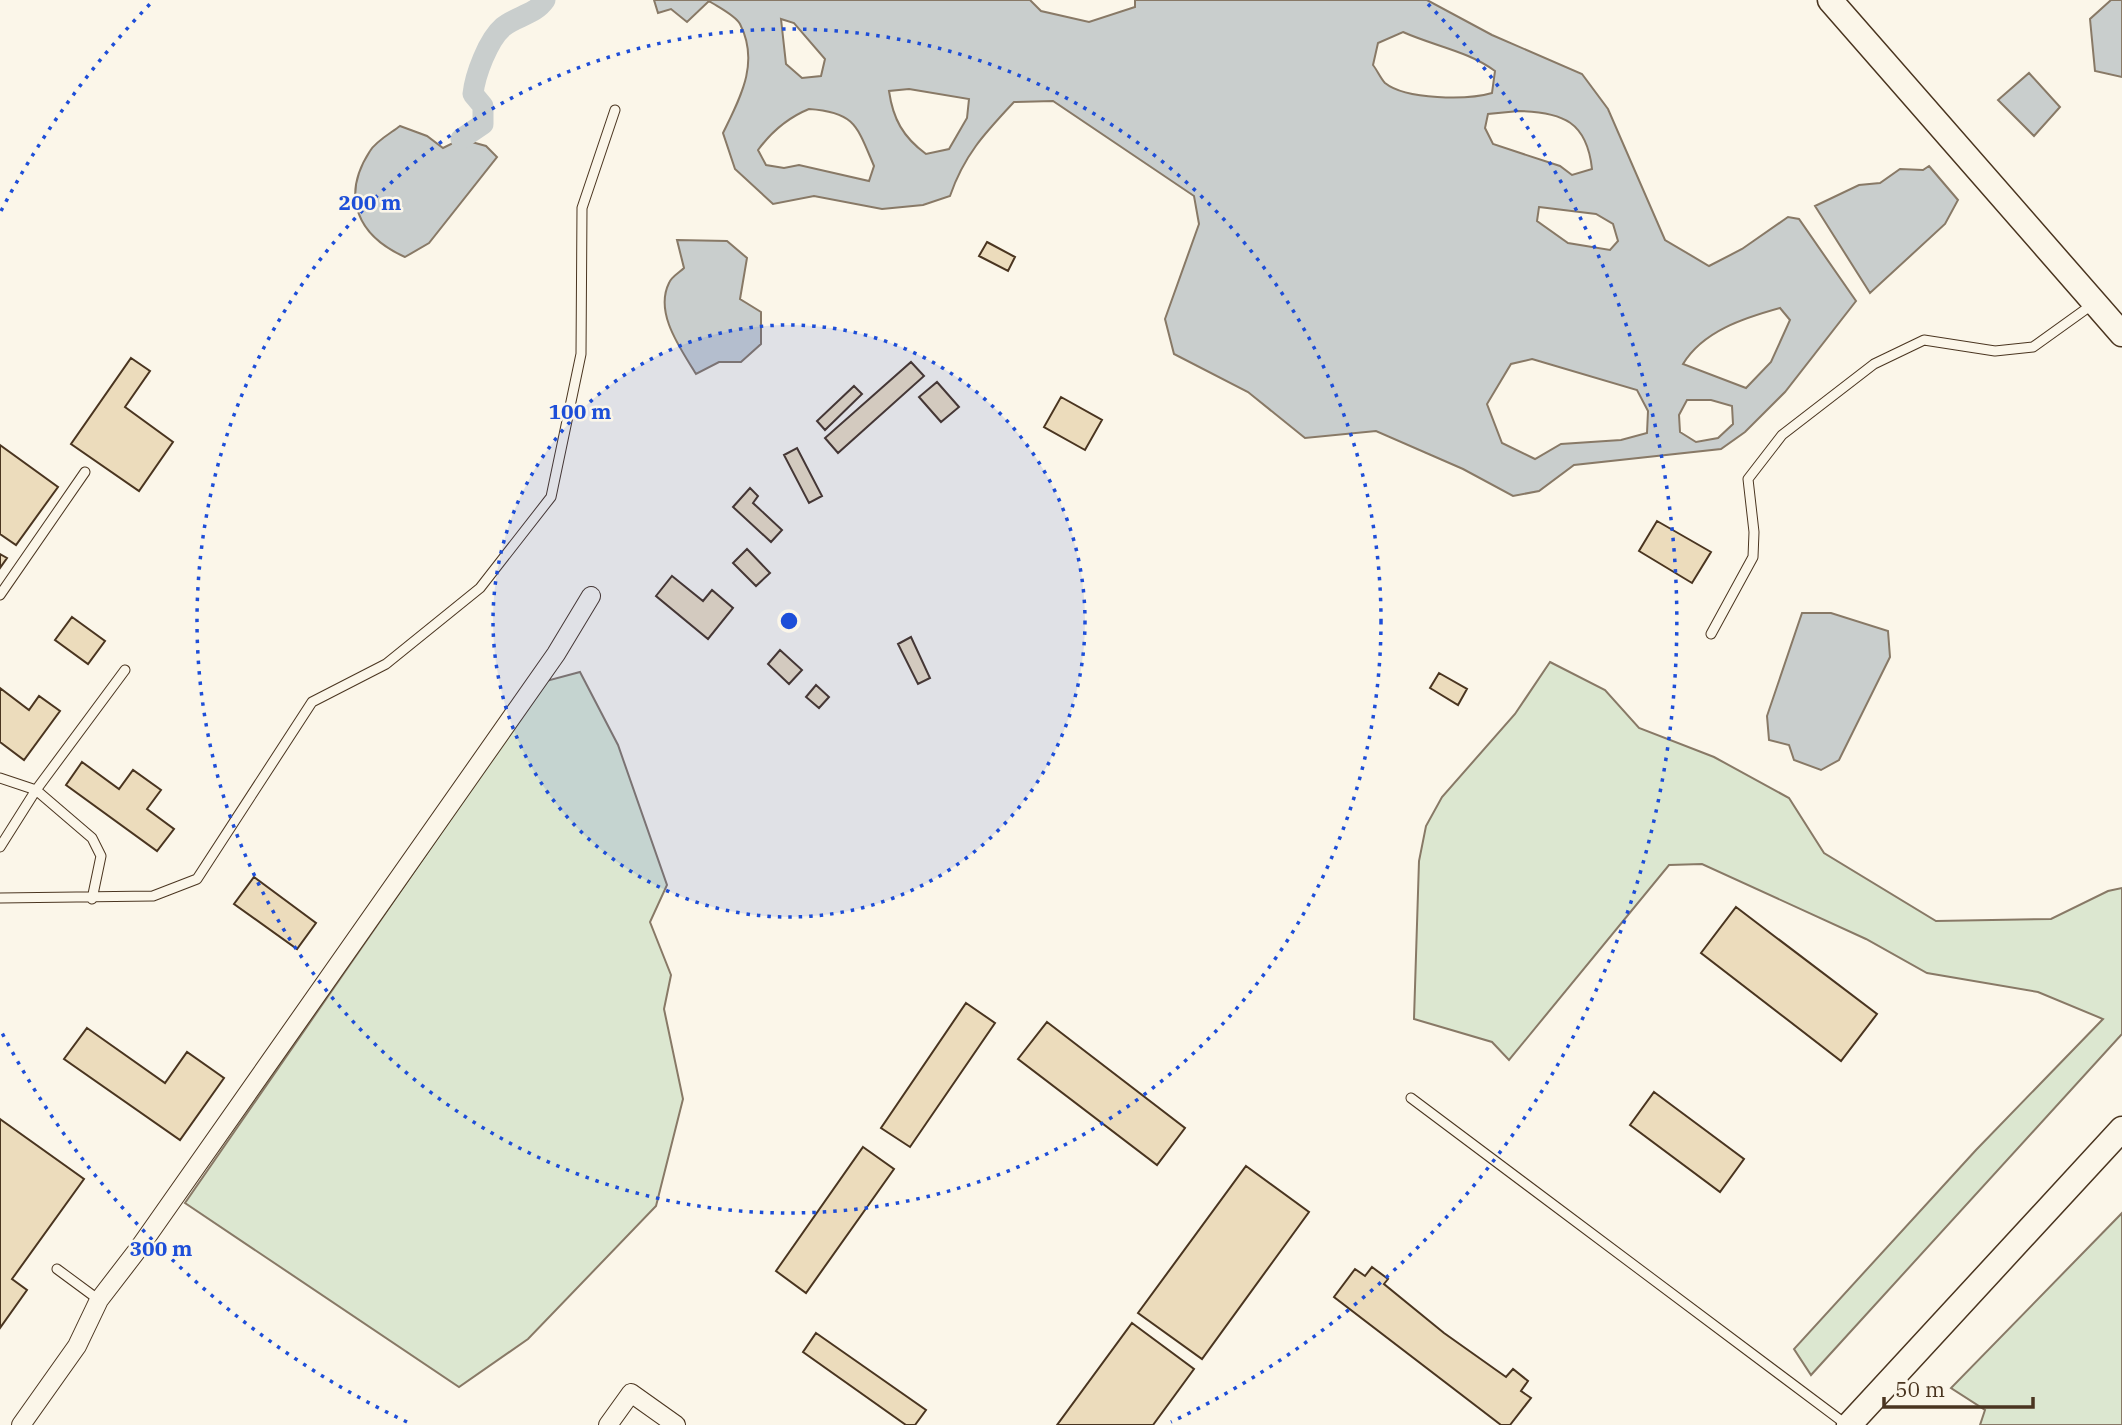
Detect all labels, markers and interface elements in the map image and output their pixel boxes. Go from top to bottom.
text: 200 m [338,188,402,216]
text: 100 m [548,397,612,425]
centre of rings [777,609,801,633]
text: 300 m [129,1234,193,1262]
scale bar [1884,1366,2033,1410]
text: 50 m [1895,1375,1945,1403]

